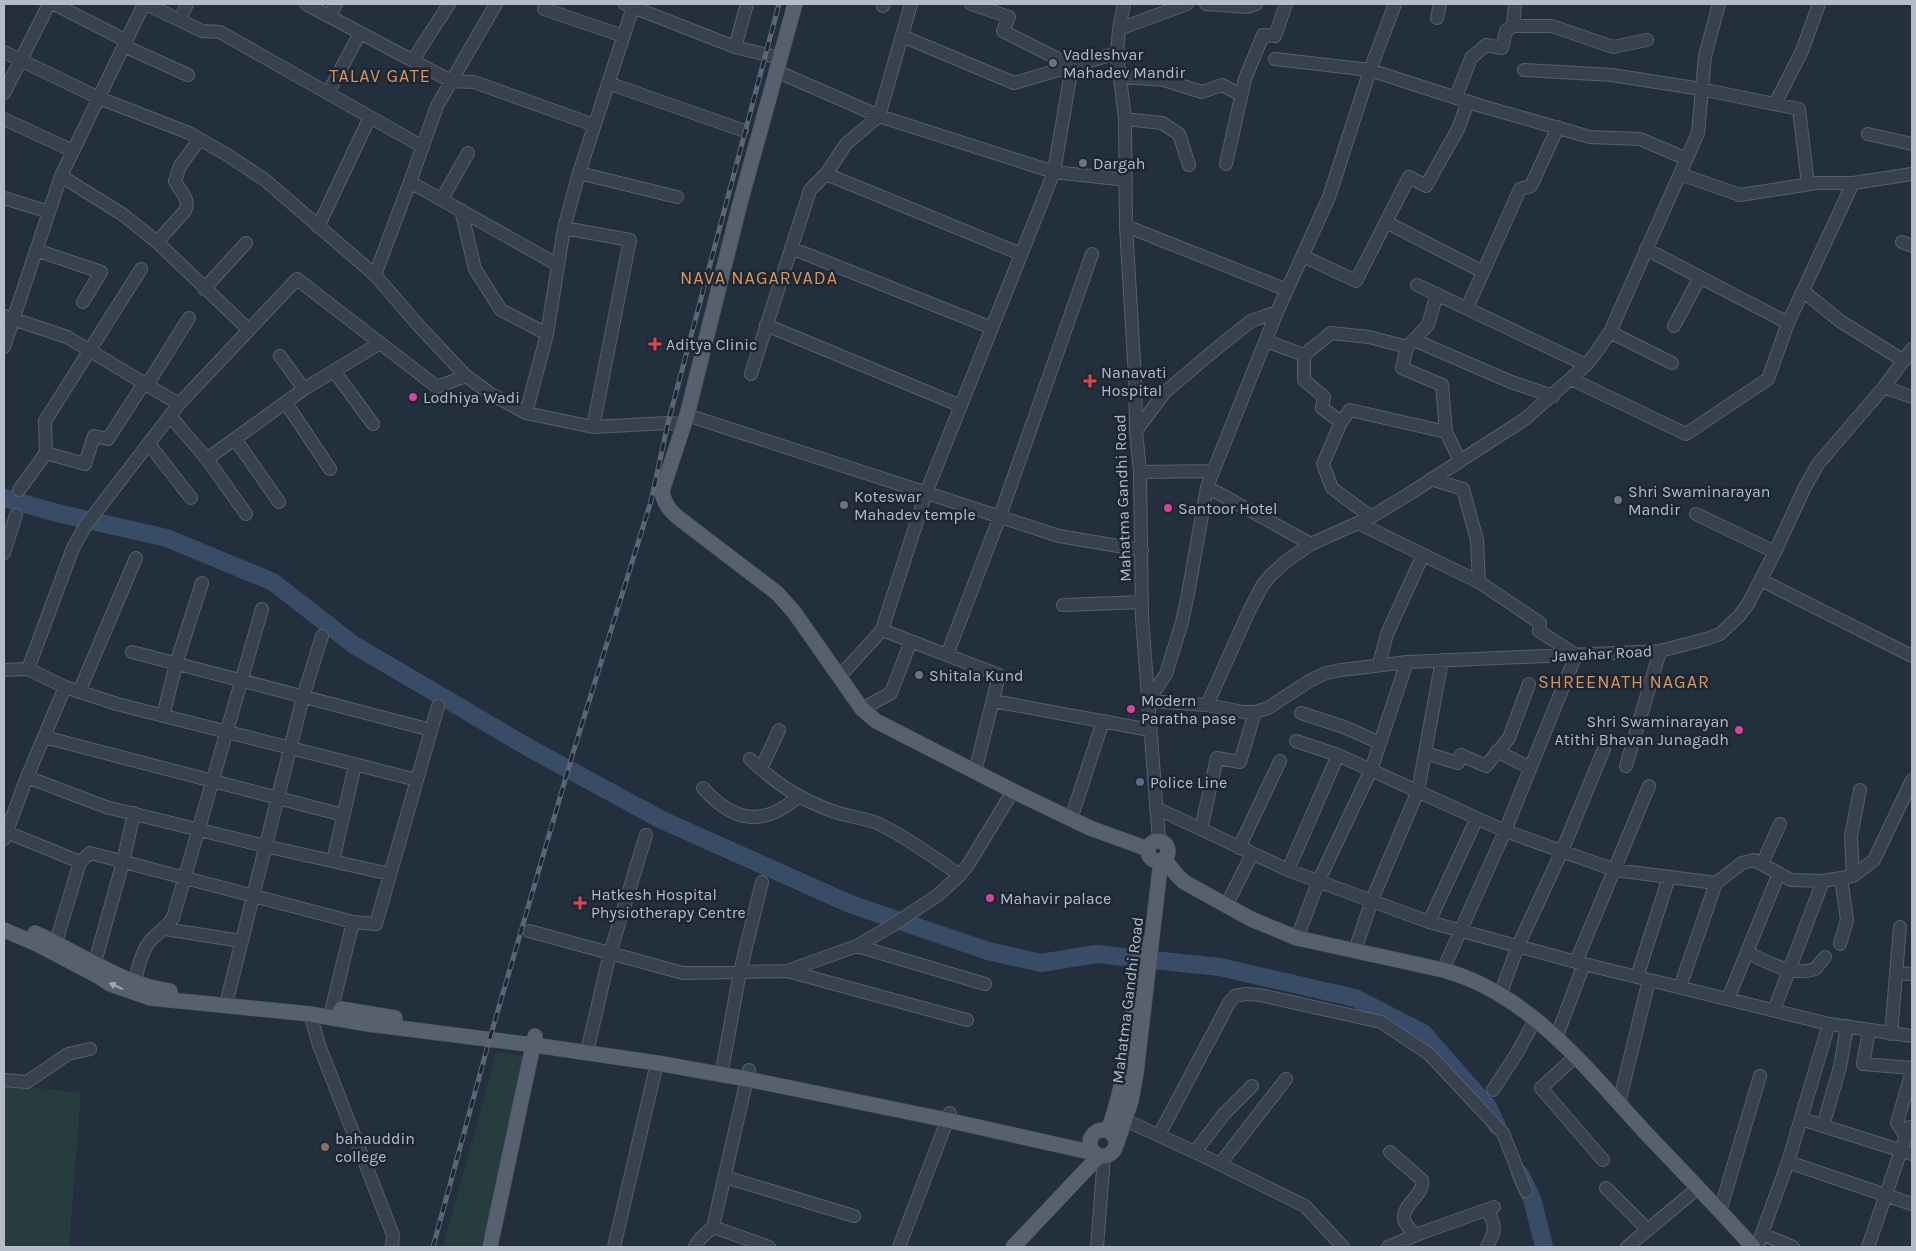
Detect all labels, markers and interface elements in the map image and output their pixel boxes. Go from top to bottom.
place label: Vadleshvar Mahadev Mandir [1063,45,1186,82]
marker: Vadleshvar Mahadev Mandir [1047,57,1059,69]
district label: TALAV GATE [329,65,431,87]
place label: Dargah [1093,154,1145,173]
marker: Dargah [1077,157,1089,169]
district label: NAVA NAGARVADA [680,267,838,289]
place label: Aditya Clinic [666,335,757,354]
marker: Aditya Clinic [648,337,662,351]
place label: Nanavati Hospital [1101,363,1167,400]
marker: Nanavati Hospital [1083,374,1097,388]
place label: Lodhiya Wadi [423,388,520,407]
marker: Lodhiya Wadi [407,391,419,403]
street label: Mahatma Gandhi Road [1110,414,1135,582]
place label: Shri Swaminarayan Mandir [1628,482,1770,519]
place label: Koteswar Mahadev temple [854,487,976,524]
marker: Shri Swaminarayan Mandir [1612,494,1624,506]
marker: Koteswar Mahadev temple [838,499,850,511]
place label: Santoor Hotel [1178,499,1277,518]
marker: Santoor Hotel [1162,502,1174,514]
street label: Jawahar Road [1551,641,1653,666]
place label: Shitala Kund [929,666,1024,685]
marker: Shitala Kund [913,669,925,681]
district label: SHREENATH NAGAR [1538,671,1710,693]
place label: Modern Paratha pase [1141,691,1236,728]
marker: Modern Paratha pase [1125,703,1137,715]
place label: Shri Swaminarayan Atithi Bhavan Junagadh [1554,712,1729,749]
marker: Shri Swaminarayan Atithi Bhavan Junagadh [1733,724,1745,736]
place label: Police Line [1150,773,1227,792]
marker: Police Line [1134,776,1146,788]
place label: Hatkesh Hospital Physiotherapy Centre [591,885,746,922]
place label: Mahavir palace [1000,889,1111,908]
marker: Mahavir palace [984,892,996,904]
marker: Hatkesh Hospital Physiotherapy Centre [573,896,587,910]
street label: Mahatma Gandhi Road [1108,916,1147,1084]
one-way arrow [109,982,123,990]
place label: bahauddin college [335,1129,415,1166]
marker: bahauddin college [319,1141,331,1153]

